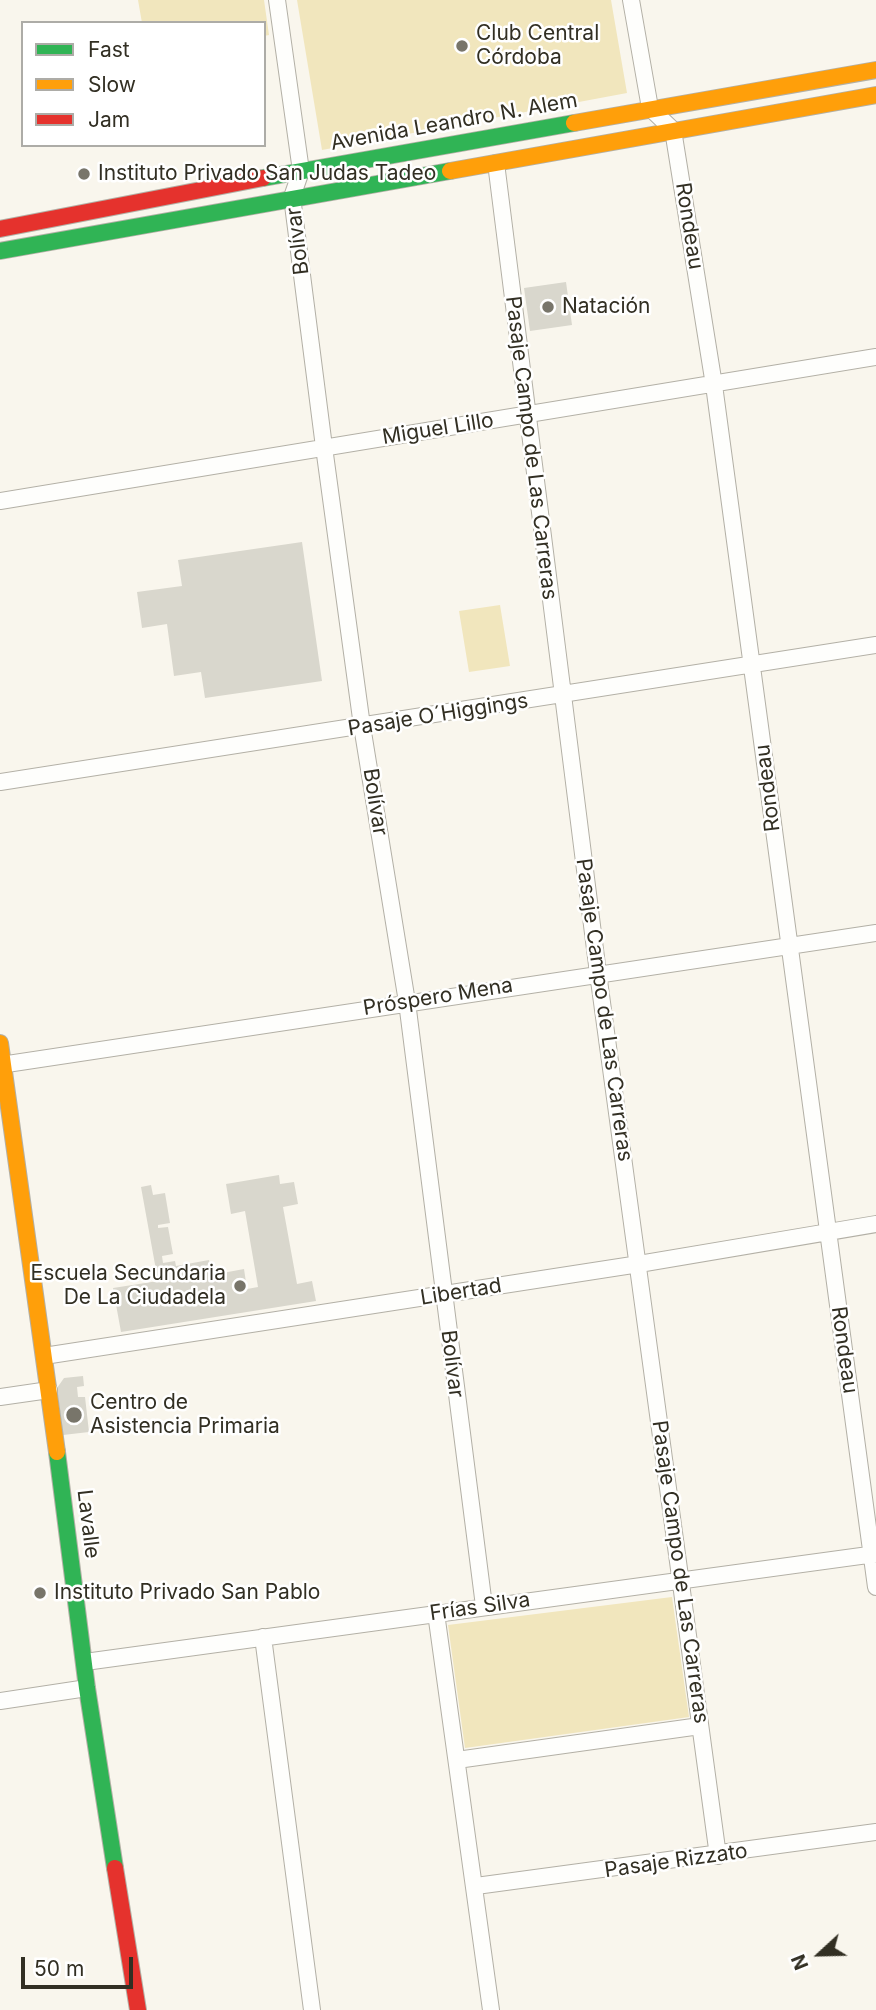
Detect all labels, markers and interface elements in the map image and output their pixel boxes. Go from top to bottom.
legend [21,21,266,147]
place label: Club Central Córdoba [476,21,599,71]
text: Fast [88,37,130,62]
marker: Club Central Córdoba [454,38,470,54]
text: Slow [88,72,136,97]
street label: Avenida Leandro N. Alem [329,88,579,156]
text: Jam [88,107,130,132]
place label: Instituto Privado San Judas Tadeo [98,161,436,187]
marker: Instituto Privado San Judas Tadeo [76,166,92,182]
street label: Rondeau [670,181,708,271]
street label: Bolívar [281,206,315,276]
place label: Natación [562,294,650,320]
street label: Pasaje Campo de Las Carreras [500,295,562,601]
marker: Natación [540,299,556,315]
street label: Miguel Lillo [381,408,495,450]
street label: Pasaje O´Higgings [346,688,530,742]
street label: Rondeau [750,743,786,833]
street label: Bolívar [357,766,393,838]
street label: Pasaje Campo de Las Carreras [570,857,638,1163]
street label: Próspero Mena [361,973,515,1021]
place label: Escuela Secundaria De La Ciudadela [31,1261,226,1311]
street label: Libertad [419,1273,503,1311]
marker: Escuela Secundaria De La Ciudadela [232,1278,248,1294]
street label: Rondeau [825,1305,863,1395]
street label: Bolívar [435,1329,469,1399]
place label: Centro de Asistencia Primaria [90,1390,280,1440]
marker: Centro de Asistencia Primaria [64,1405,84,1425]
street label: Pasaje Campo de Las Carreras [646,1419,714,1725]
street label: Lavalle [71,1488,105,1560]
place label: Instituto Privado San Pablo [54,1580,320,1606]
marker: Instituto Privado San Pablo [32,1585,48,1601]
street label: Frías Silva [428,1587,532,1627]
street label: Pasaje Rizzato [603,1838,749,1884]
north arrow [785,1919,855,1989]
scale bar [24,1944,136,1988]
text: N [787,1951,813,1973]
text: 50 m [34,1956,84,1981]

